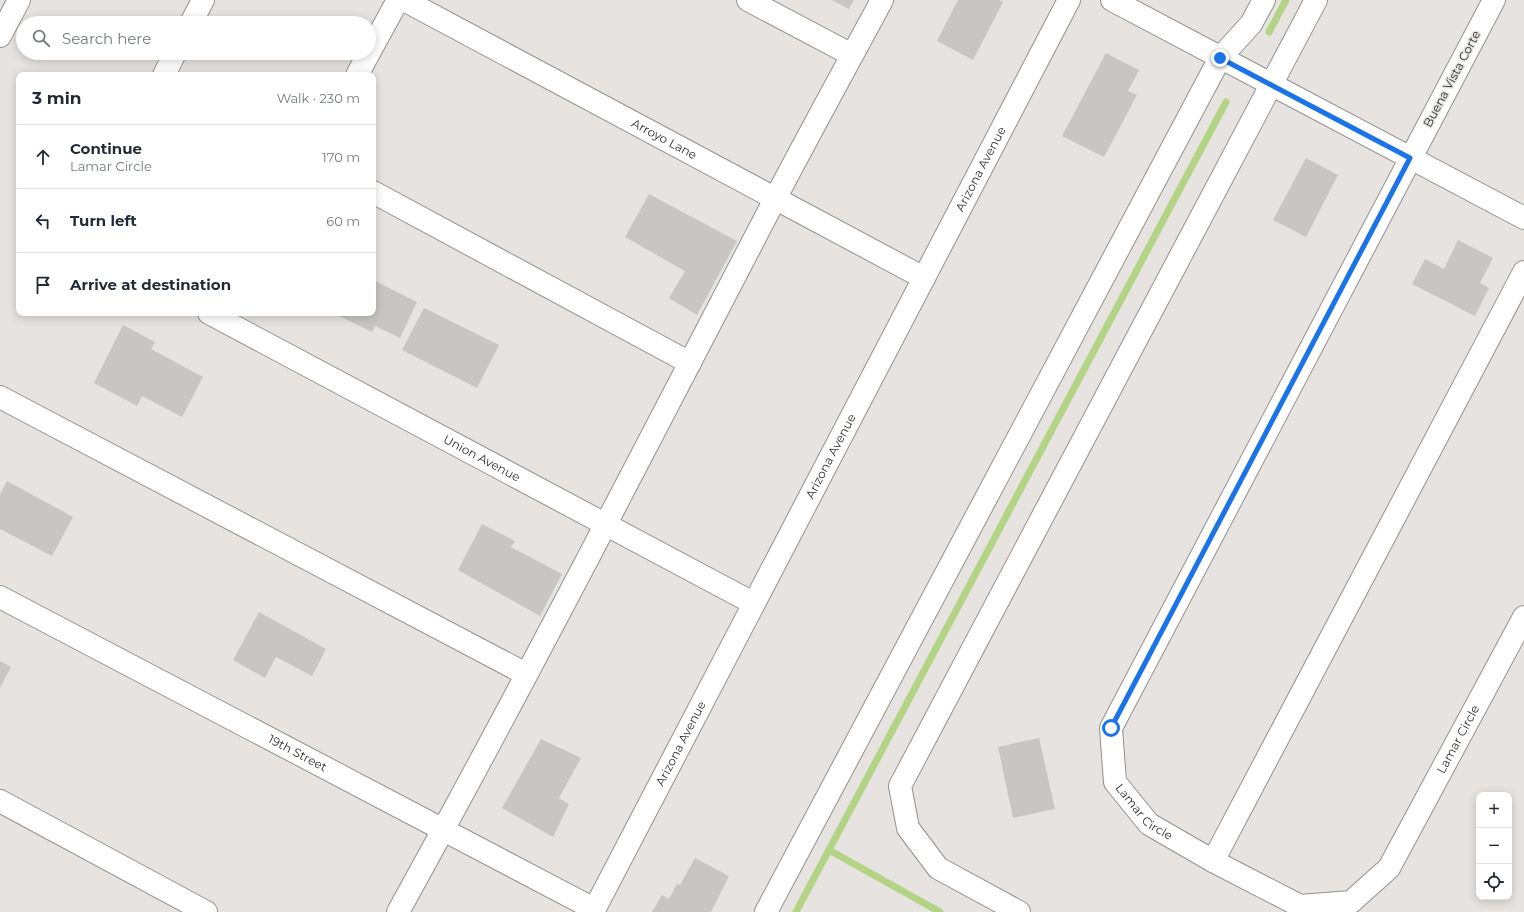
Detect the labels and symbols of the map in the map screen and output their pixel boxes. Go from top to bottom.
street label: Buena Vista Corte [1420,28,1483,130]
route end [1211,49,1229,67]
street label: Arroyo Lane [629,115,700,162]
street label: Arizona Avenue [952,124,1009,214]
street label: Arizona Avenue [802,411,859,501]
street label: Union Avenue [441,431,523,485]
street label: Arizona Avenue [652,698,709,788]
street label: Lamar Circle [1433,702,1482,776]
route start [1102,719,1120,737]
street label: 19th Street [266,731,330,774]
street label: Lamar Circle [1112,780,1176,843]

